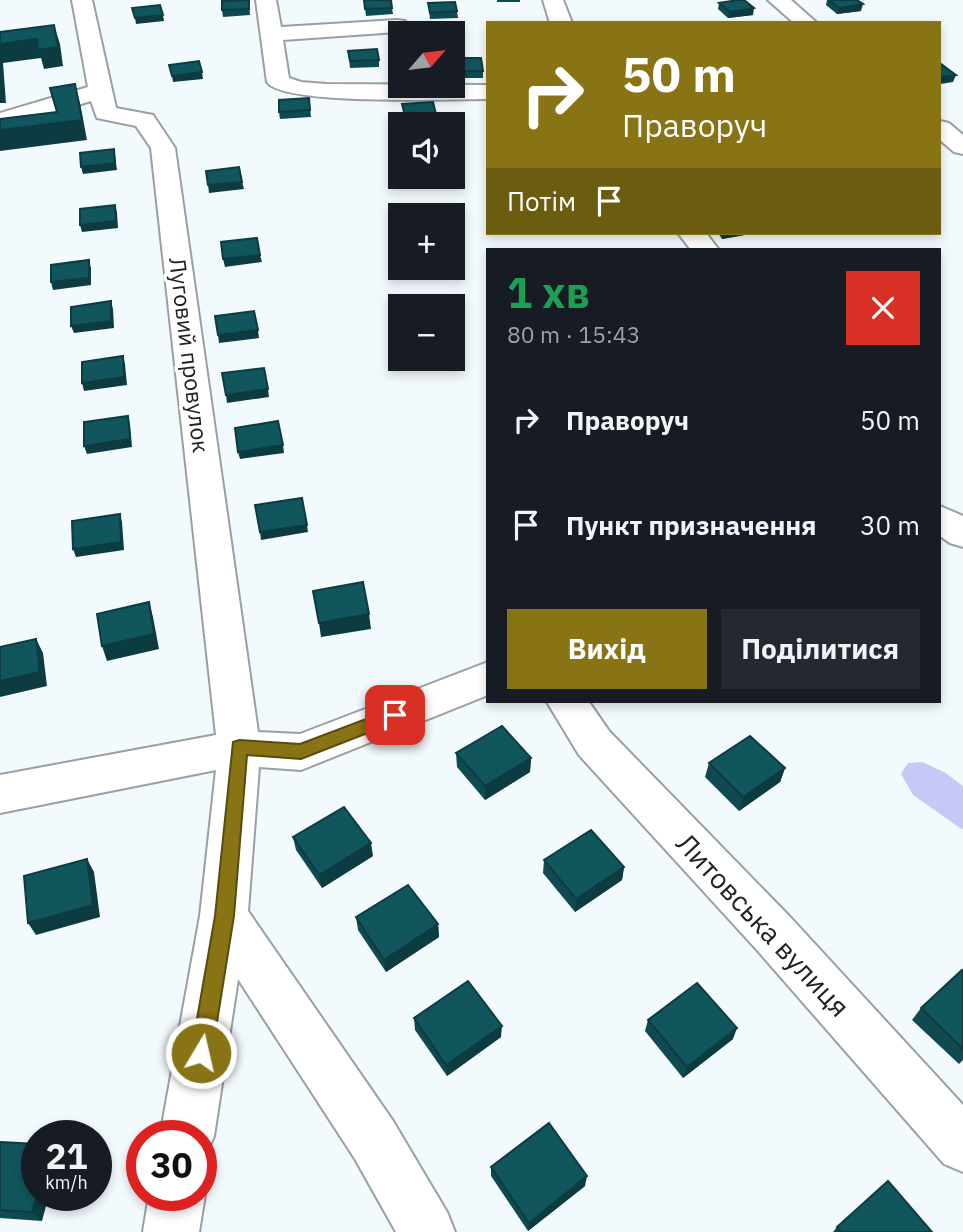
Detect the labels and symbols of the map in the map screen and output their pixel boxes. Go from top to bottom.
north arrow [388,21,466,98]
street label: Луговий провулок [163,255,217,454]
pin [365,685,425,745]
street label: Литовська вулиця [669,825,858,1024]
position arrow [164,1016,238,1090]
speed limit sign: 30 [126,1120,217,1211]

